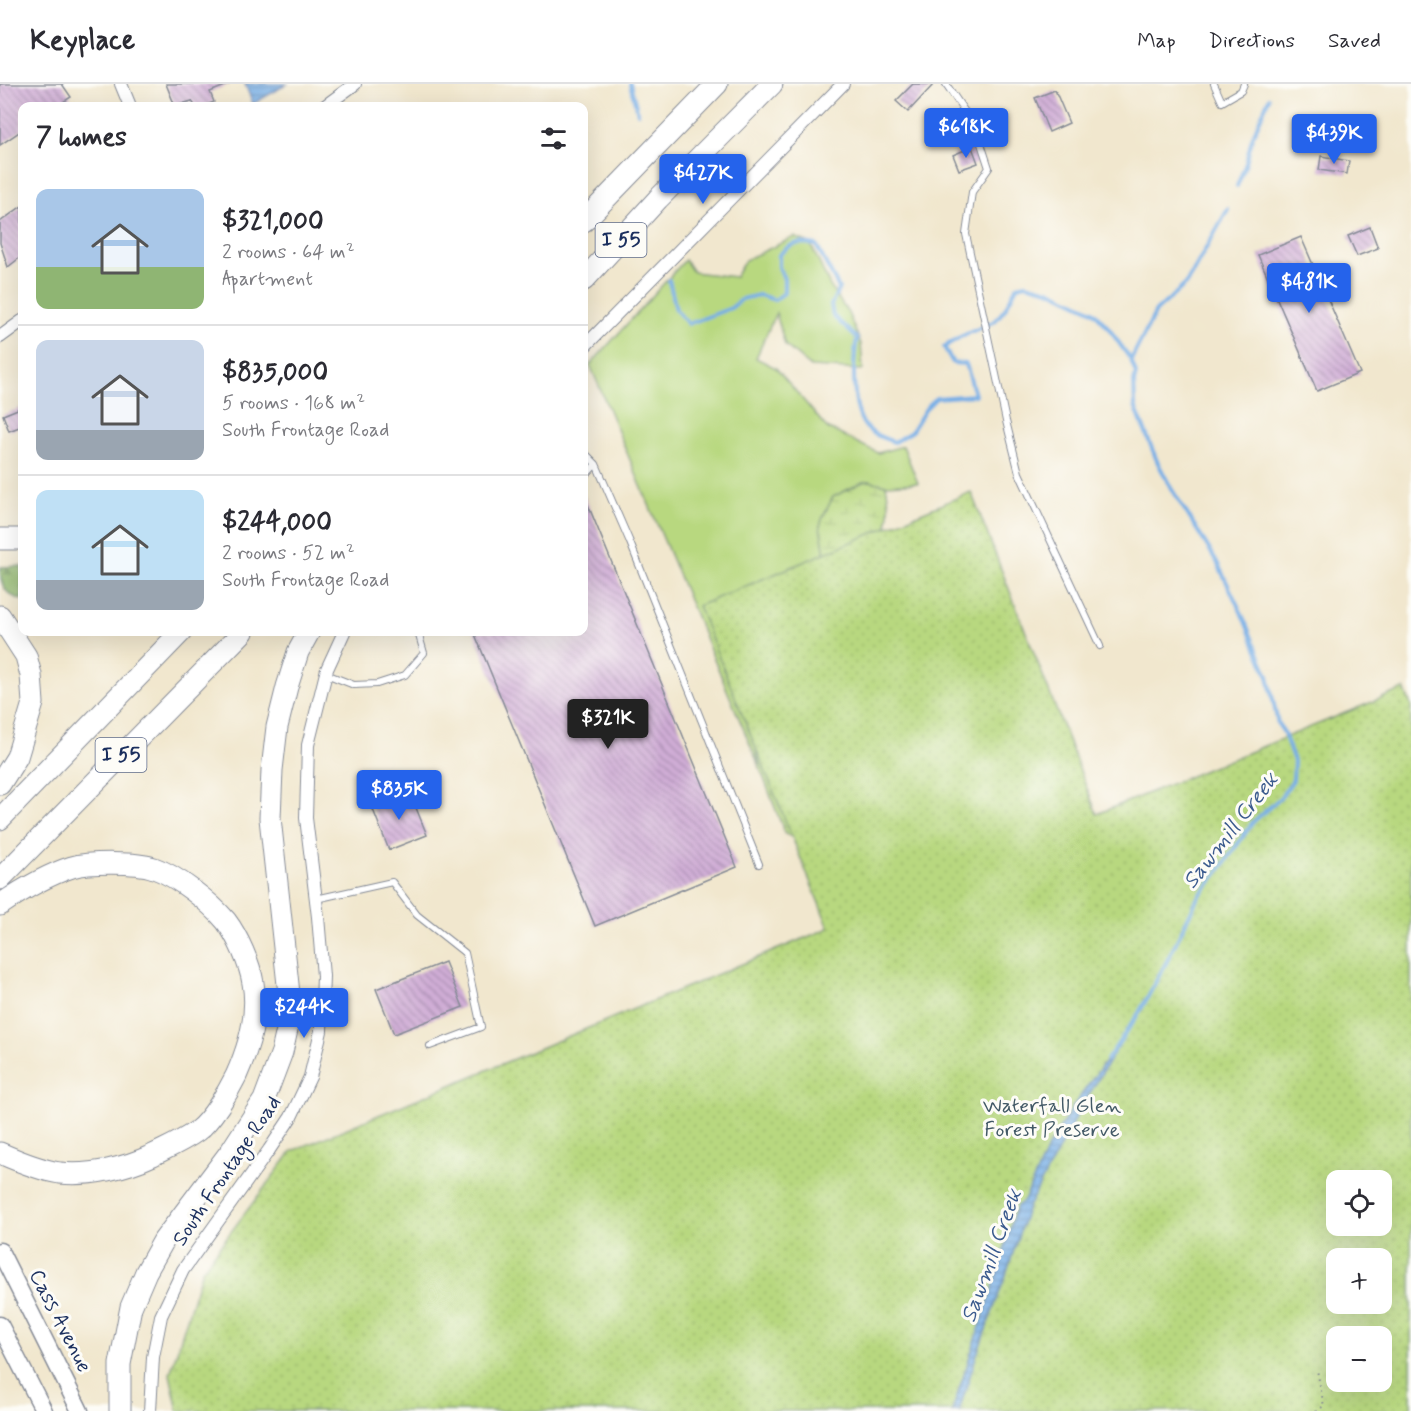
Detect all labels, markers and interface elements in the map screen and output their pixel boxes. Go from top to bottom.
text: Keyplace [30,23,135,60]
text: Map [1137,27,1176,55]
text: Directions [1209,27,1295,55]
text: Saved [1328,27,1381,55]
pin: $618K [924,108,1008,159]
text: $618K [938,114,994,141]
pin: $439K [1292,114,1376,165]
text: $439K [1306,120,1362,147]
text: 7 homes [36,121,127,155]
icon: filters [537,122,570,155]
pin: $427K [661,154,745,205]
text: $427K [673,160,733,187]
text: $321,000 [222,205,324,239]
icon: home [84,213,156,285]
road number: I 55 [596,223,646,257]
text: 2 rooms · 64 m² [222,239,355,266]
pin: $481K [1267,263,1351,314]
text: Apartment [222,266,313,293]
text: $481K [1281,269,1337,296]
text: $835,000 [222,356,328,390]
icon: home [84,364,156,436]
text: 5 rooms · 168 m² [222,390,365,417]
text: South Frontage Road [222,417,389,444]
text: $244,000 [222,506,332,540]
icon: home [84,514,156,586]
text: 2 rooms · 52 m² [222,540,355,567]
text: South Frontage Road [222,567,389,594]
pin: $321K [566,699,650,750]
text: $321K [581,705,635,732]
road number: I 55 [96,738,146,772]
water label: Sawmill Creek [1177,766,1286,895]
pin: $835K [357,770,441,821]
text: $835K [371,776,427,803]
pin: $244K [262,988,346,1039]
text: $244K [274,994,334,1021]
street label: South Frontage Road [166,1090,289,1252]
park label: Waterfall Glen Forest Preserve [983,1092,1122,1144]
map controls [1326,1170,1392,1392]
button: locate [1326,1170,1392,1236]
water label: Sawmill Creek [955,1184,1030,1326]
button: + [1326,1248,1392,1314]
street label: Cass Avenue [22,1265,98,1377]
button: − [1326,1326,1392,1392]

